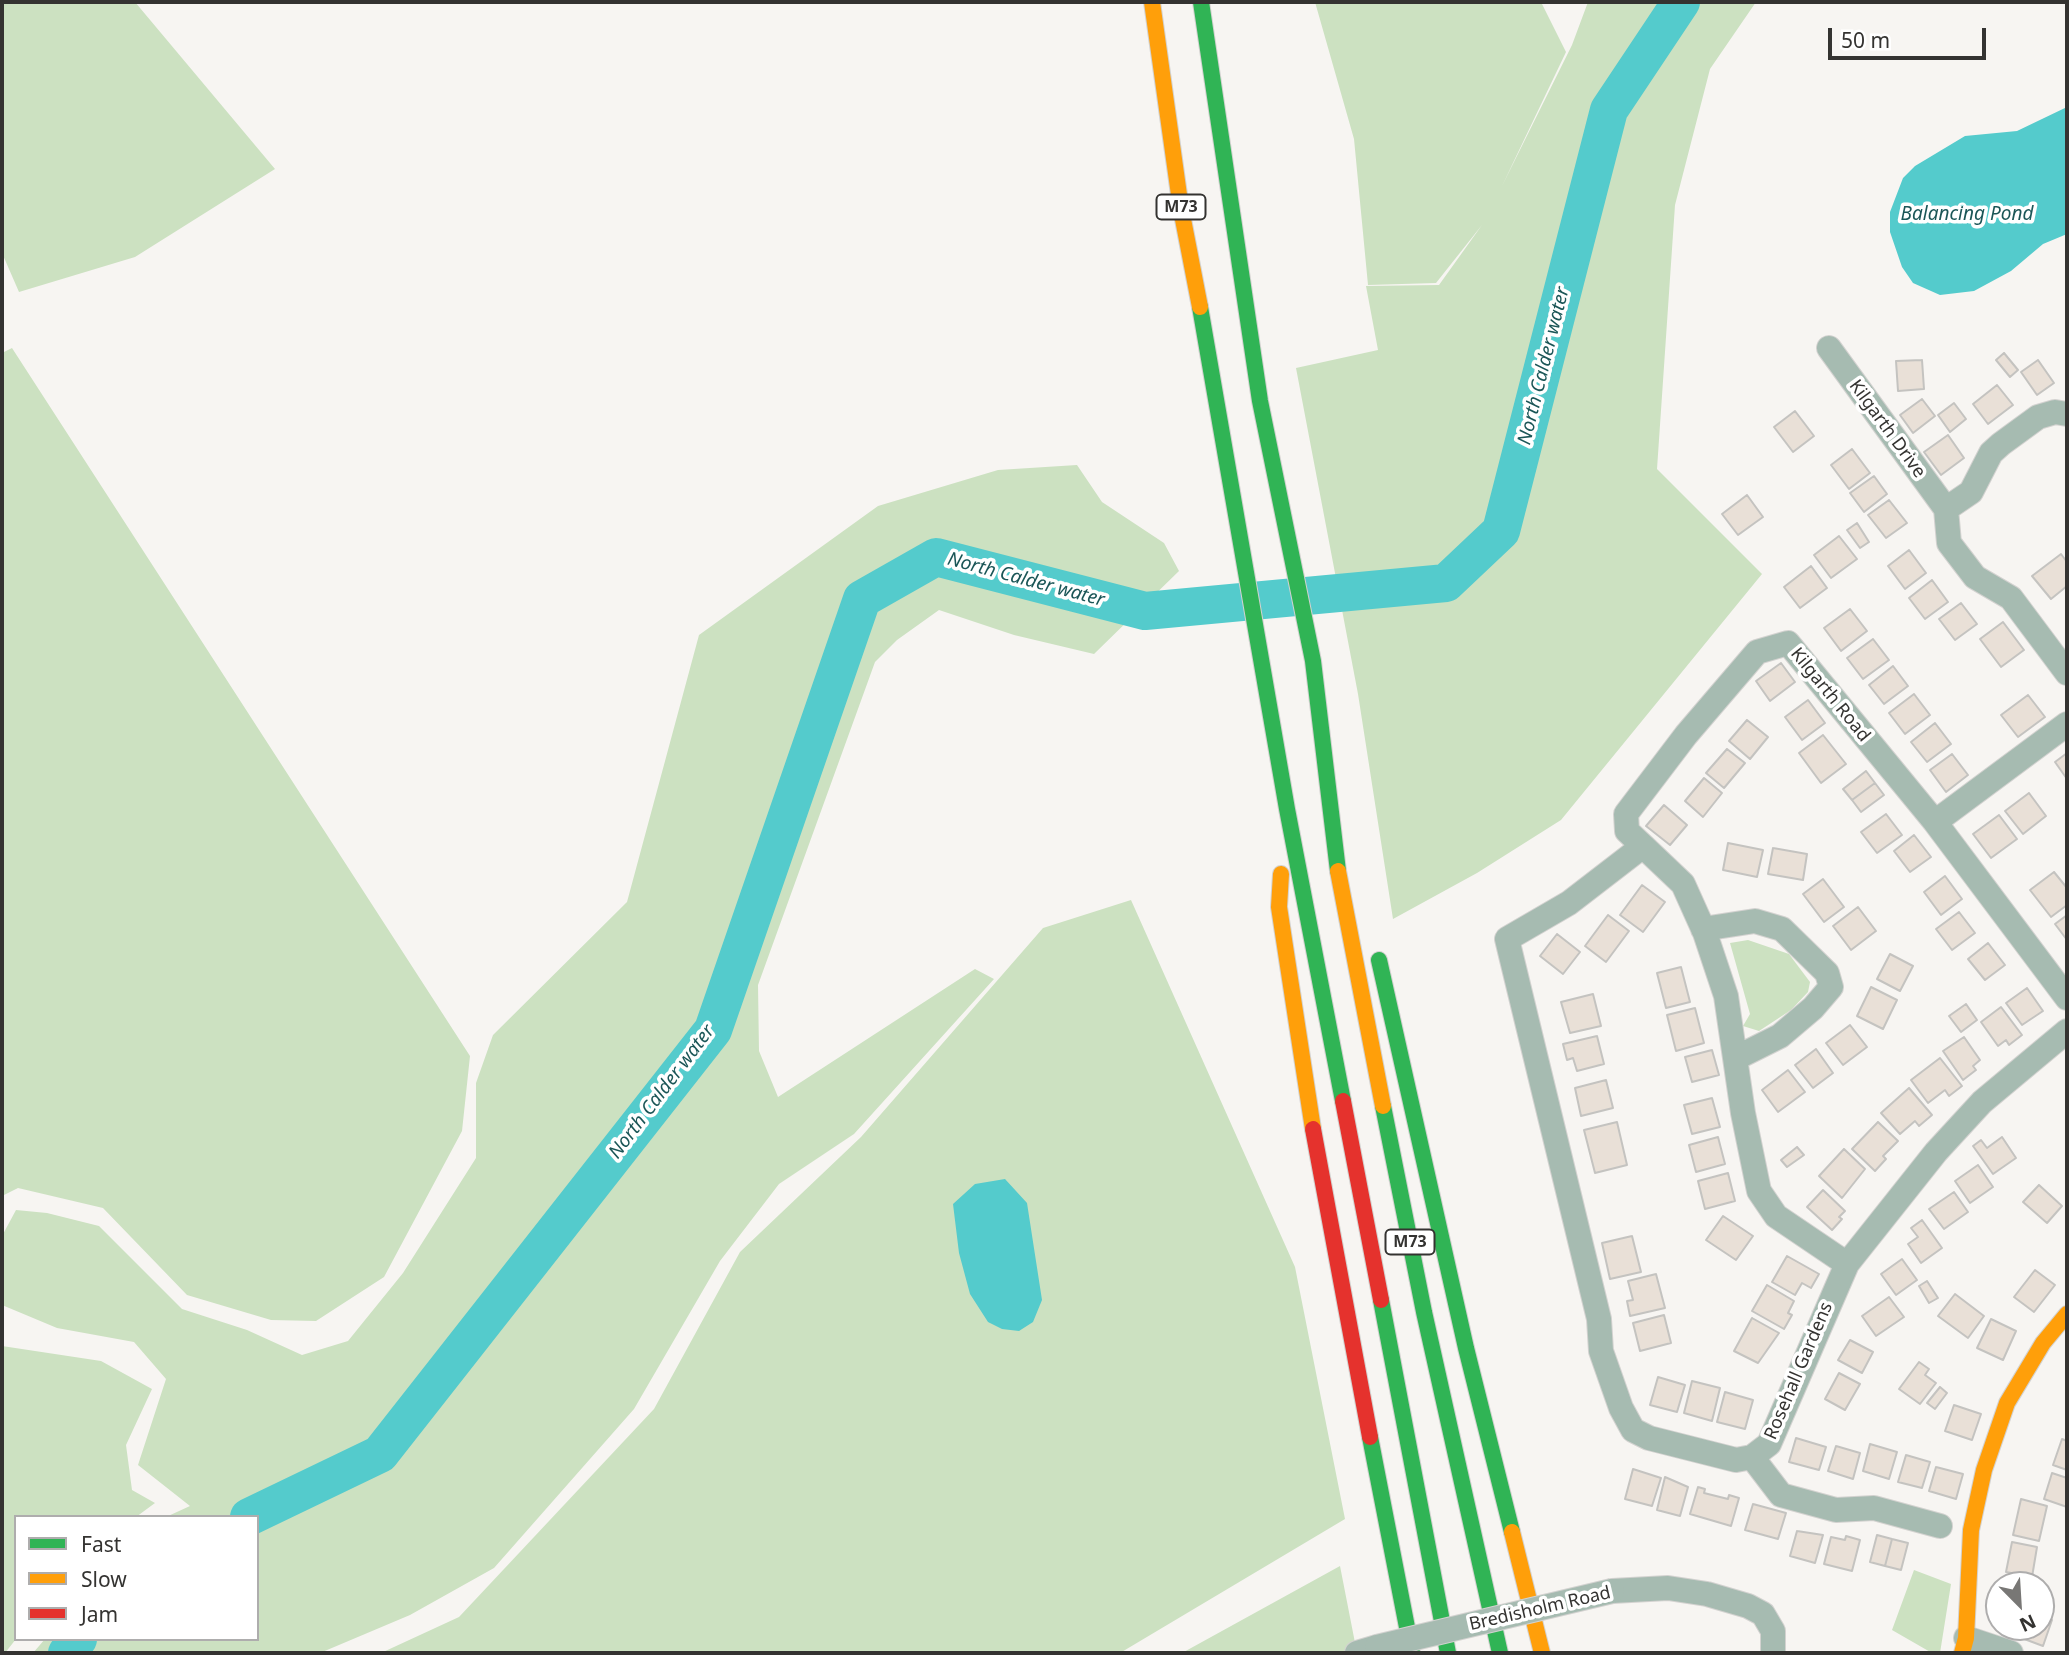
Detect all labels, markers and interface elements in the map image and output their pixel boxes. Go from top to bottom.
scale bar [1831,14,1988,58]
text: 50 m [1841,26,1890,54]
road number: M73 [1156,195,1206,220]
water label: Balancing Pond [1901,204,2033,226]
water label: North Calder water [1513,285,1575,447]
street label: Kilgarth Drive [1844,376,1930,482]
water label: North Calder water [945,548,1107,612]
street label: Kilgarth Road [1786,644,1874,746]
water label: North Calder water [604,1021,720,1163]
road number: M73 [1386,1230,1434,1254]
street label: Rosehall Gardens [1760,1299,1838,1443]
legend [14,1515,259,1641]
text: Fast [81,1530,121,1558]
text: Slow [81,1565,127,1593]
north arrow [1985,1571,2055,1641]
street label: Bredisholm Road [1467,1582,1613,1636]
text: Jam [81,1600,118,1628]
text: N [2015,1608,2040,1638]

